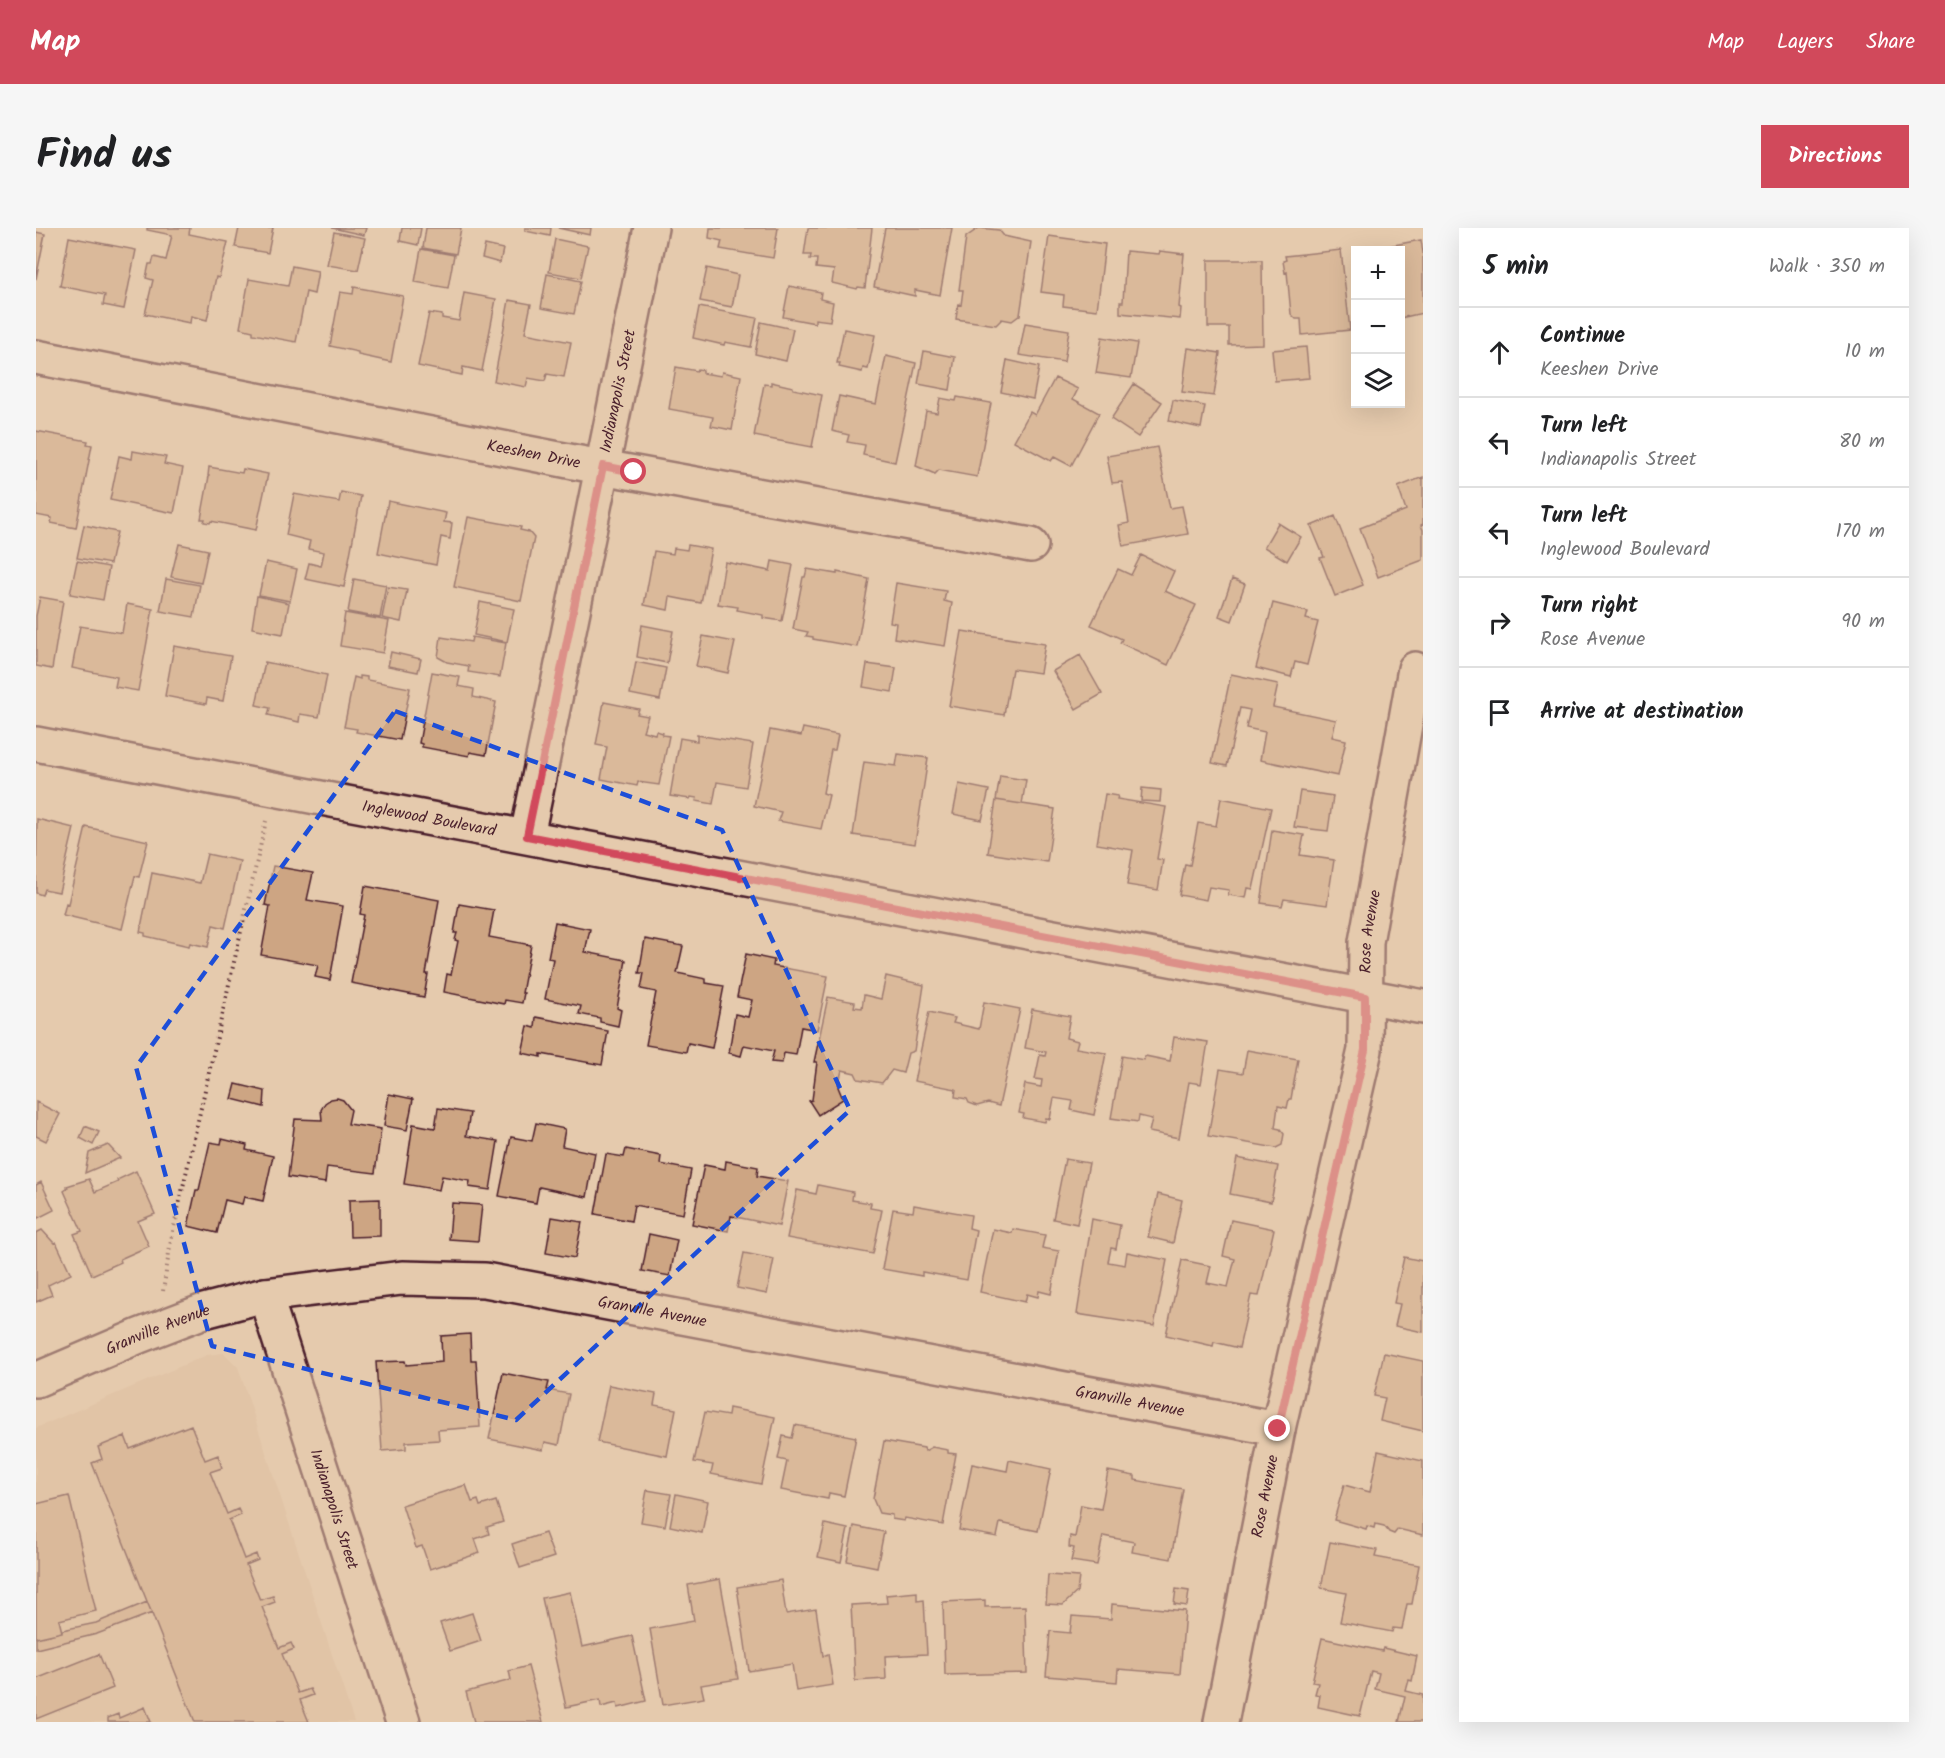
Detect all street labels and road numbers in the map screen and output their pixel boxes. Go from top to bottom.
street label: Indianapolis Street [593,326,643,455]
street label: Keeshen Drive [485,433,582,475]
street label: Inglewood Boulevard [360,794,499,844]
street label: Rose Avenue [1353,888,1388,974]
street label: Granville Avenue [596,1289,709,1334]
street label: Granville Avenue [102,1298,213,1361]
street label: Granville Avenue [1073,1379,1186,1424]
street label: Indianapolis Street [303,1446,366,1573]
street label: Rose Avenue [1245,1453,1285,1540]

